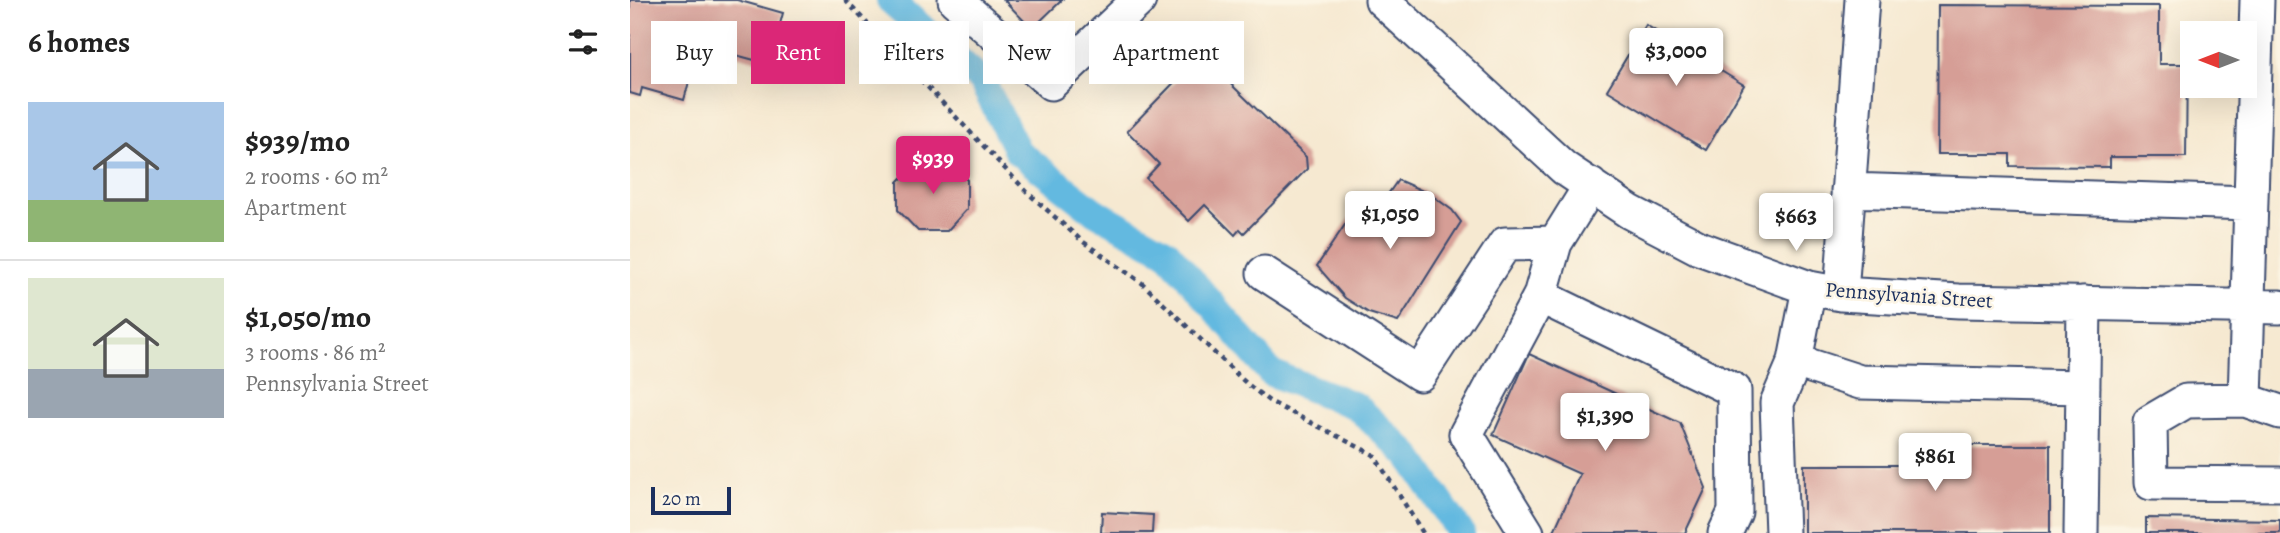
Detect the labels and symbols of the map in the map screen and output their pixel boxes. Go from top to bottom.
north arrow [2180,21,2258,98]
pin: $3,000 [1619,28,1733,88]
pin: $939 [892,136,974,196]
pin: $1,050 [1333,191,1447,251]
pin: $663 [1755,194,1837,253]
street label: Pennsylvania Street [1824,275,1994,315]
pin: $1,390 [1548,393,1662,453]
pin: $861 [1894,434,1976,493]
scale bar [651,484,732,516]

